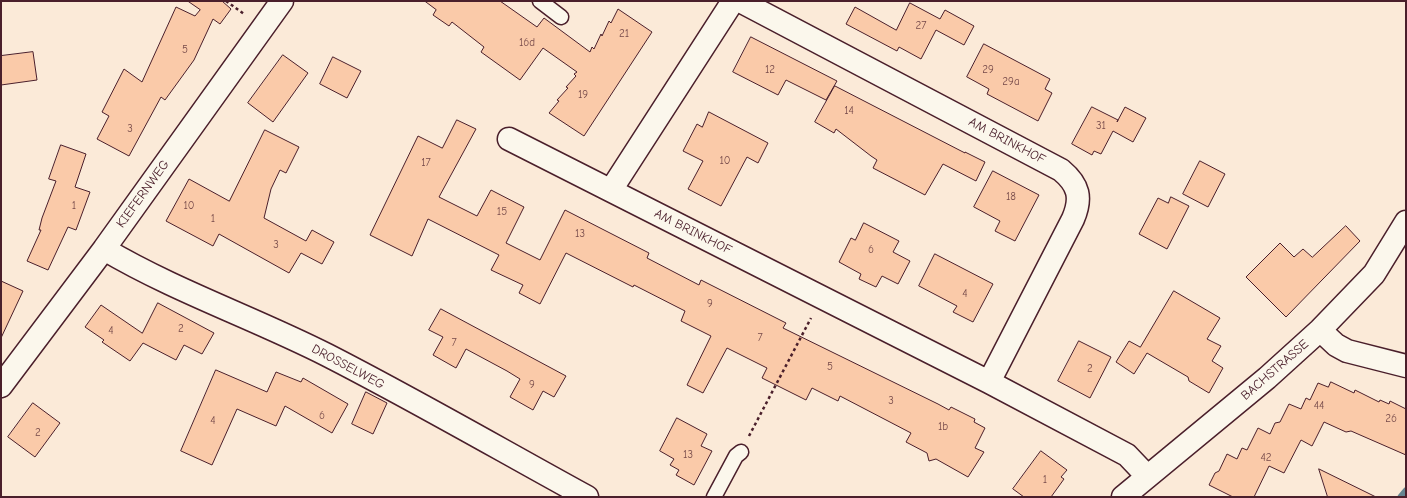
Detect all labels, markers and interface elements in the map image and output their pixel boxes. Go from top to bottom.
house number: 27 [916,19,926,33]
house number: 21 [619,27,629,41]
house number: 16d [519,36,535,50]
house number: 5 [182,43,188,57]
house number: 12 [765,63,775,77]
house number: 29 [982,63,994,77]
house number: 29a [1002,75,1020,89]
house number: 19 [578,88,588,102]
house number: 14 [844,104,854,118]
street label: AM BRINKHOF [966,114,1048,168]
house number: 31 [1096,119,1106,133]
house number: 3 [127,122,133,136]
house number: 10 [719,154,731,168]
house number: 17 [421,156,431,170]
street label: KIEFERNWEG [113,157,173,231]
house number: 18 [1006,190,1016,204]
house number: 1 [72,199,76,213]
house number: 10 [183,199,195,213]
house number: 15 [497,205,507,219]
street label: AM BRINKHOF [652,206,734,258]
house number: 1 [211,212,215,226]
house number: 13 [575,227,585,241]
house number: 3 [273,238,279,252]
house number: 6 [868,243,874,257]
house number: 4 [962,287,968,301]
house number: 9 [707,297,713,311]
house number: 2 [178,322,184,336]
house number: 4 [108,324,114,338]
house number: 7 [757,331,763,345]
house number: 7 [451,336,457,350]
street label: BACHSTRASSE [1238,336,1312,404]
street label: DROSSELWEG [309,341,387,393]
house number: 5 [827,360,833,374]
house number: 2 [1087,362,1093,376]
house number: 9 [529,378,535,392]
house number: 3 [888,394,894,408]
house number: 44 [1314,399,1324,413]
house number: 6 [319,409,325,423]
house number: 26 [1385,412,1397,426]
house number: 4 [210,414,216,428]
house number: 1b [938,420,948,434]
house number: 2 [35,426,41,440]
house number: 13 [683,448,693,462]
house number: 42 [1260,451,1272,465]
house number: 1 [1043,473,1047,487]

